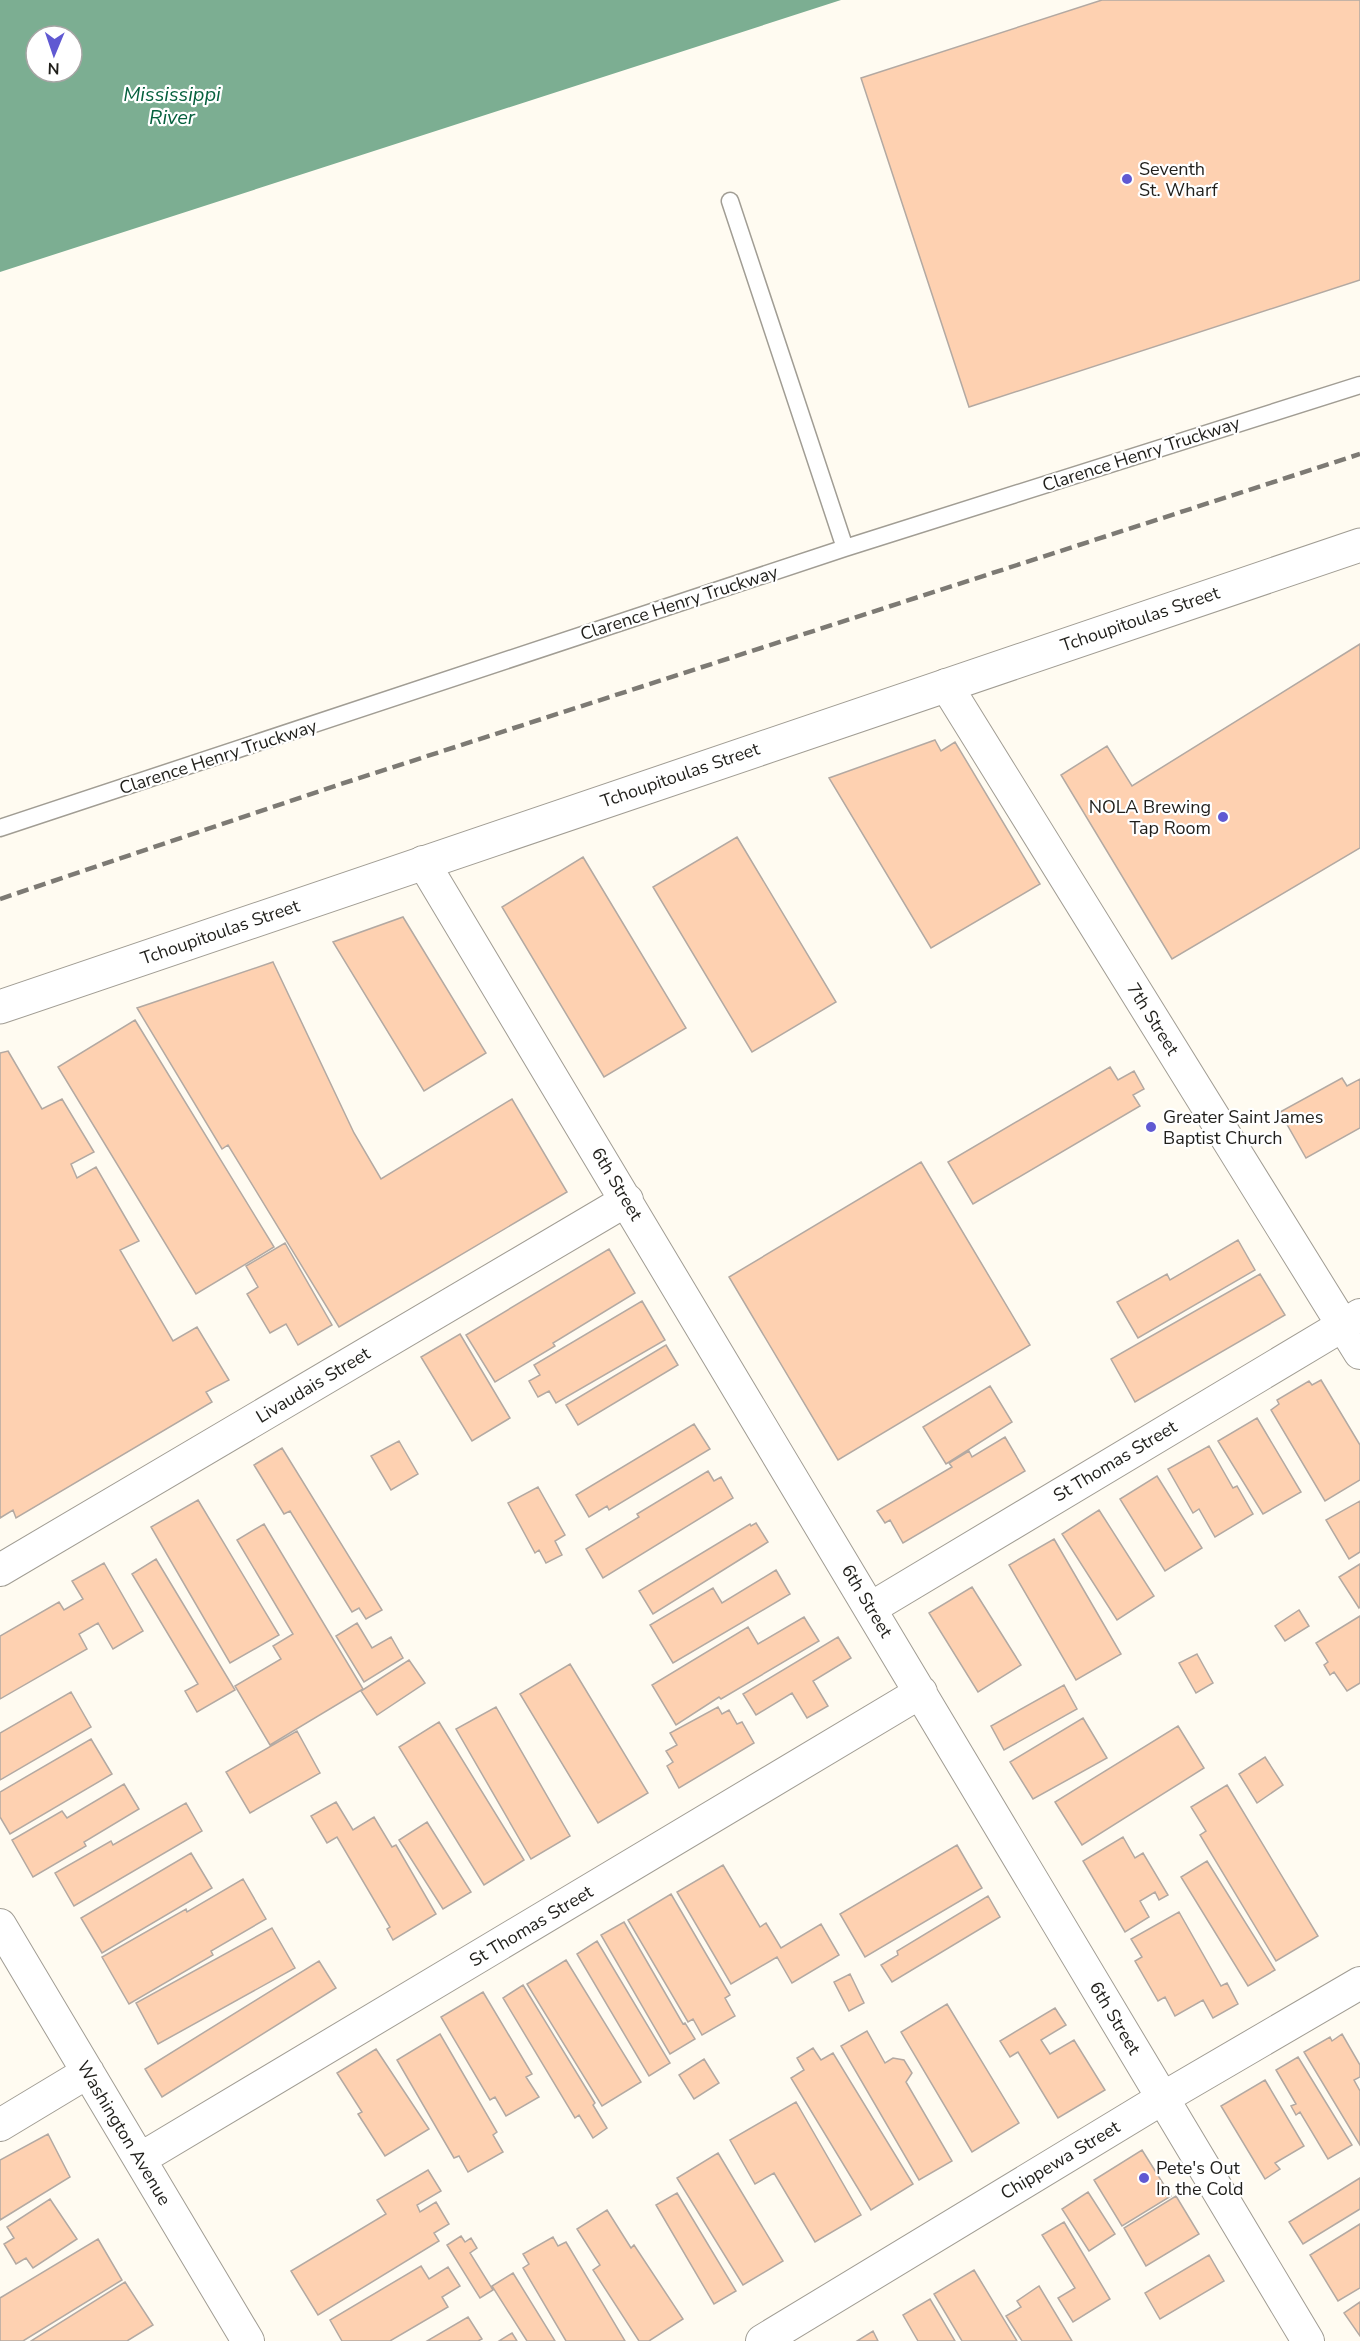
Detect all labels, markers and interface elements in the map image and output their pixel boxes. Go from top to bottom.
north arrow [24,24,84,84]
text: N [47,57,60,79]
water label: Mississippi River [123,81,221,131]
place label: Seventh St. Wharf [1139,157,1219,202]
marker: Seventh St. Wharf [1120,172,1134,186]
street label: Clarence Henry Truckway [1039,410,1244,497]
street label: Clarence Henry Truckway [577,559,782,646]
street label: Tchoupitoulas Street [1057,580,1223,657]
street label: Clarence Henry Truckway [116,713,321,800]
street label: Tchoupitoulas Street [597,736,763,813]
place label: NOLA Brewing Tap Room [1089,795,1211,840]
marker: NOLA Brewing Tap Room [1216,810,1230,824]
street label: Tchoupitoulas Street [137,893,303,970]
street label: 7th Street [1121,978,1185,1060]
place label: Greater Saint James Baptist Church [1163,1105,1323,1150]
marker: Greater Saint James Baptist Church [1144,1120,1158,1134]
street label: 6th Street [586,1143,649,1226]
street label: Livaudais Street [251,1341,375,1429]
street label: St Thomas Street [1049,1414,1182,1507]
street label: 6th Street [836,1560,899,1643]
street label: St Thomas Street [465,1879,598,1972]
street label: 6th Street [1084,1977,1147,2060]
street label: Washington Avenue [71,2056,177,2210]
street label: Chippewa Street [996,2115,1125,2205]
place label: Pete's Out In the Cold [1156,2156,1243,2201]
marker: Pete's Out In the Cold [1137,2171,1151,2185]

